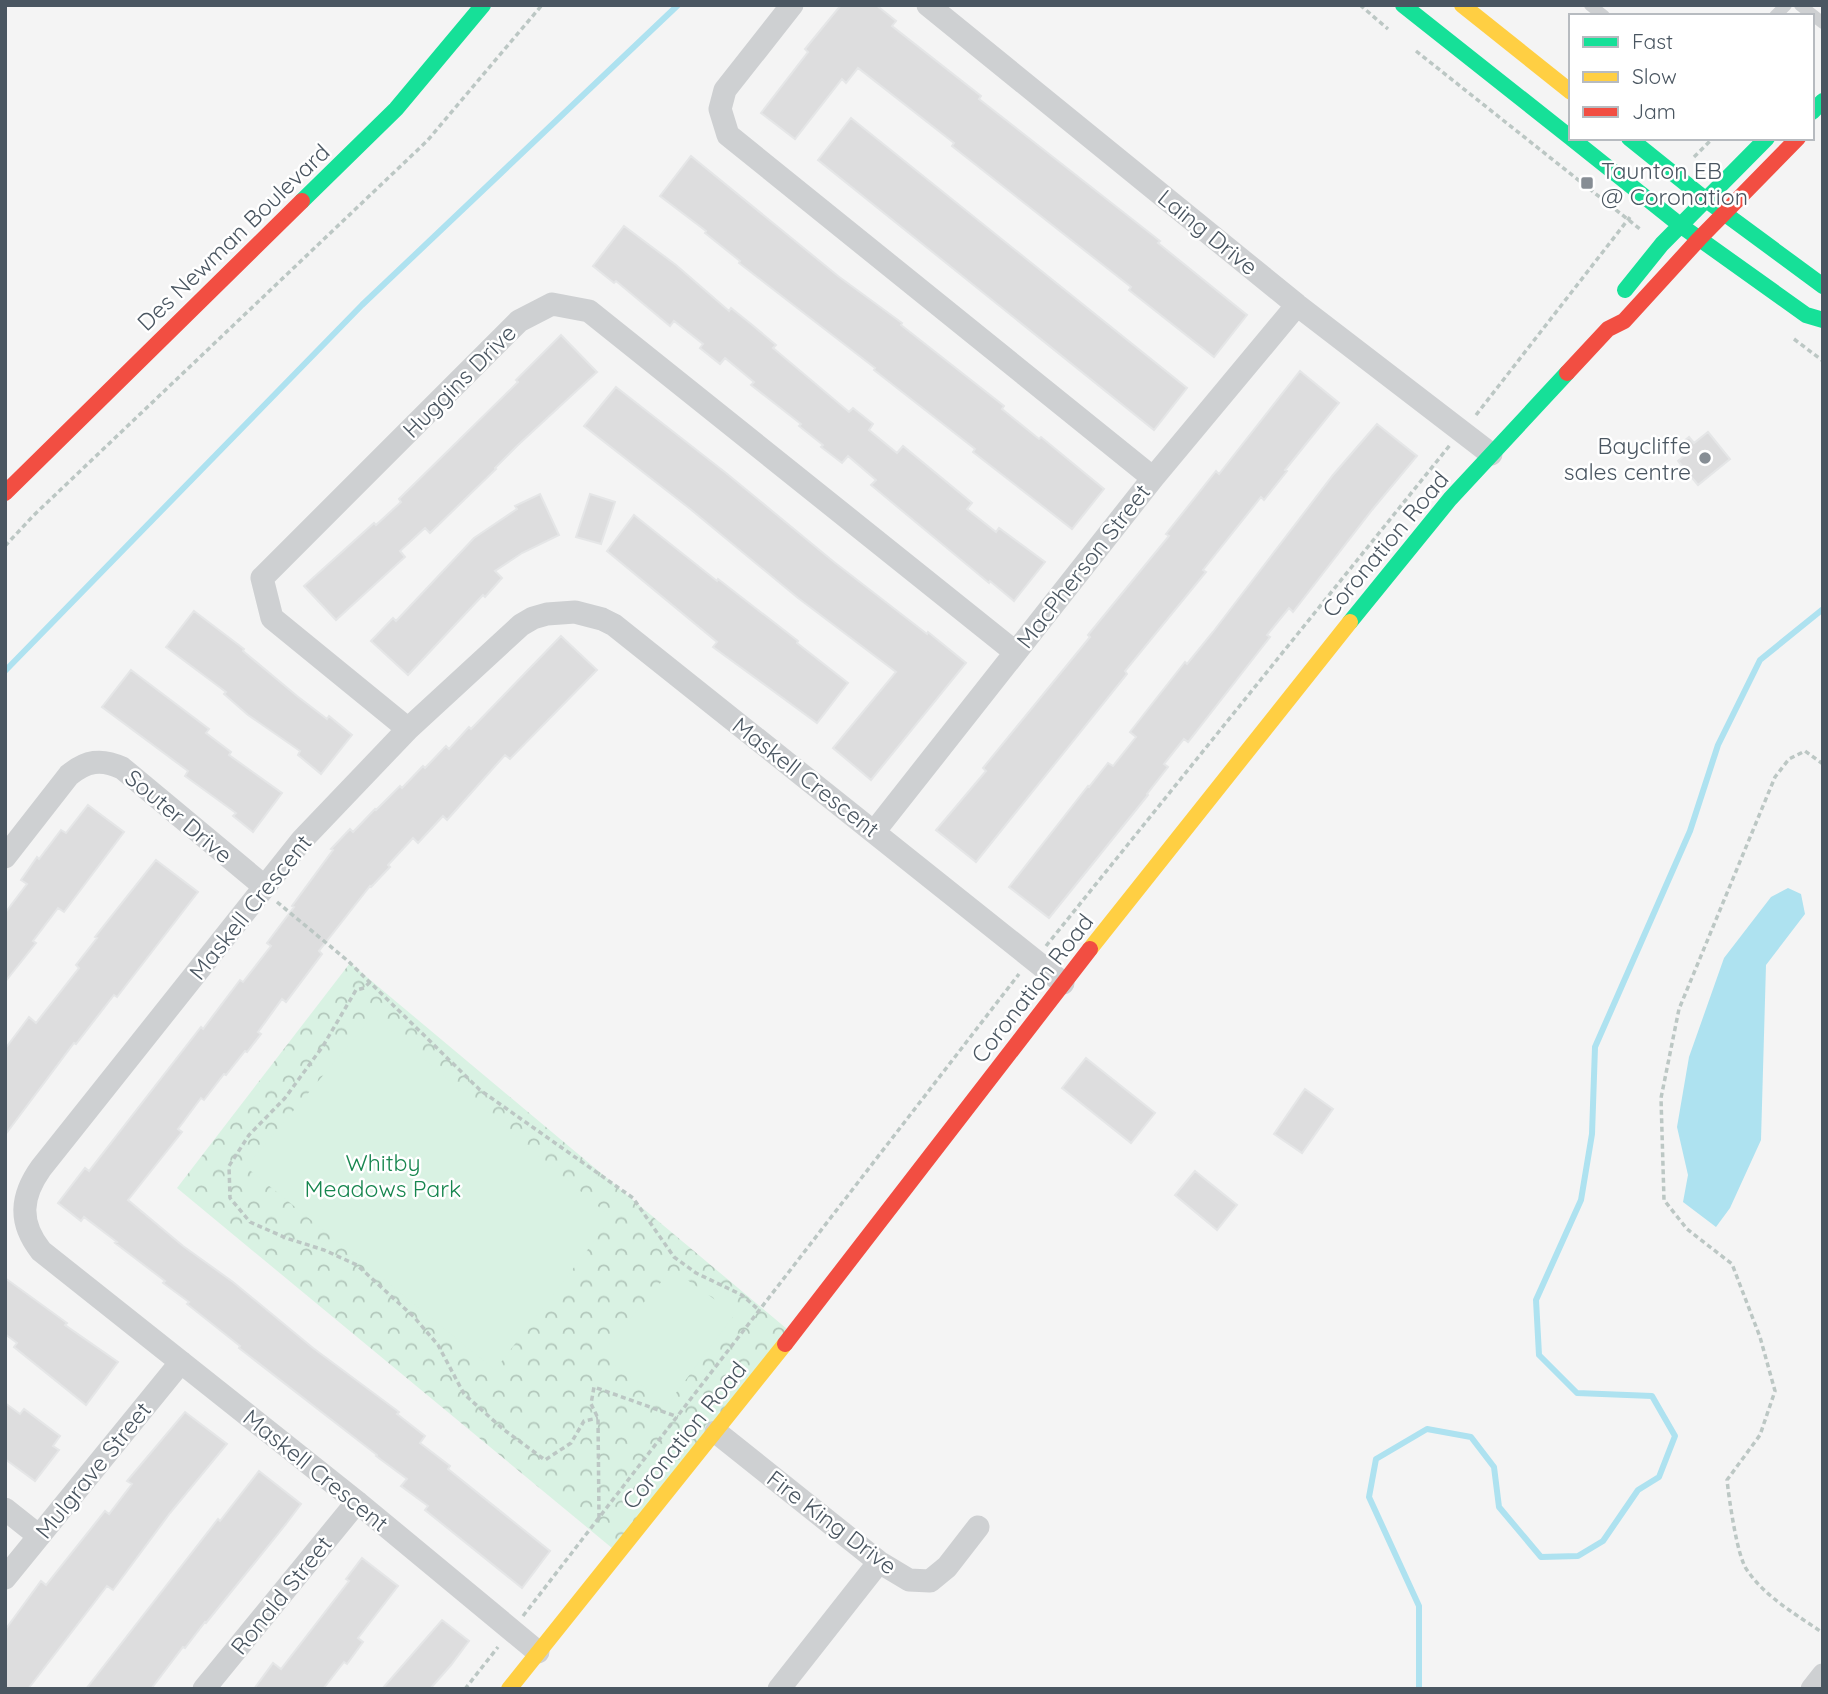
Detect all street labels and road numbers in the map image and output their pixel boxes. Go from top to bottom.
street label: Des Newman Boulevard [131,137,335,337]
street label: Laing Drive [1152,183,1264,281]
street label: Huggins Drive [396,318,522,444]
street label: Coronation Road [1316,465,1454,623]
street label: MacPherson Street [1010,478,1156,654]
street label: Maskell Crescent [727,711,885,844]
street label: Souter Drive [119,763,239,869]
street label: Maskell Crescent [183,828,318,986]
street label: Coronation Road [965,908,1099,1068]
street label: Coronation Road [616,1355,752,1515]
street label: Mulgrave Street [29,1395,157,1544]
street label: Maskell Crescent [237,1403,395,1538]
street label: Fire King Drive [761,1464,903,1580]
street label: Ronald Street [224,1530,338,1660]

